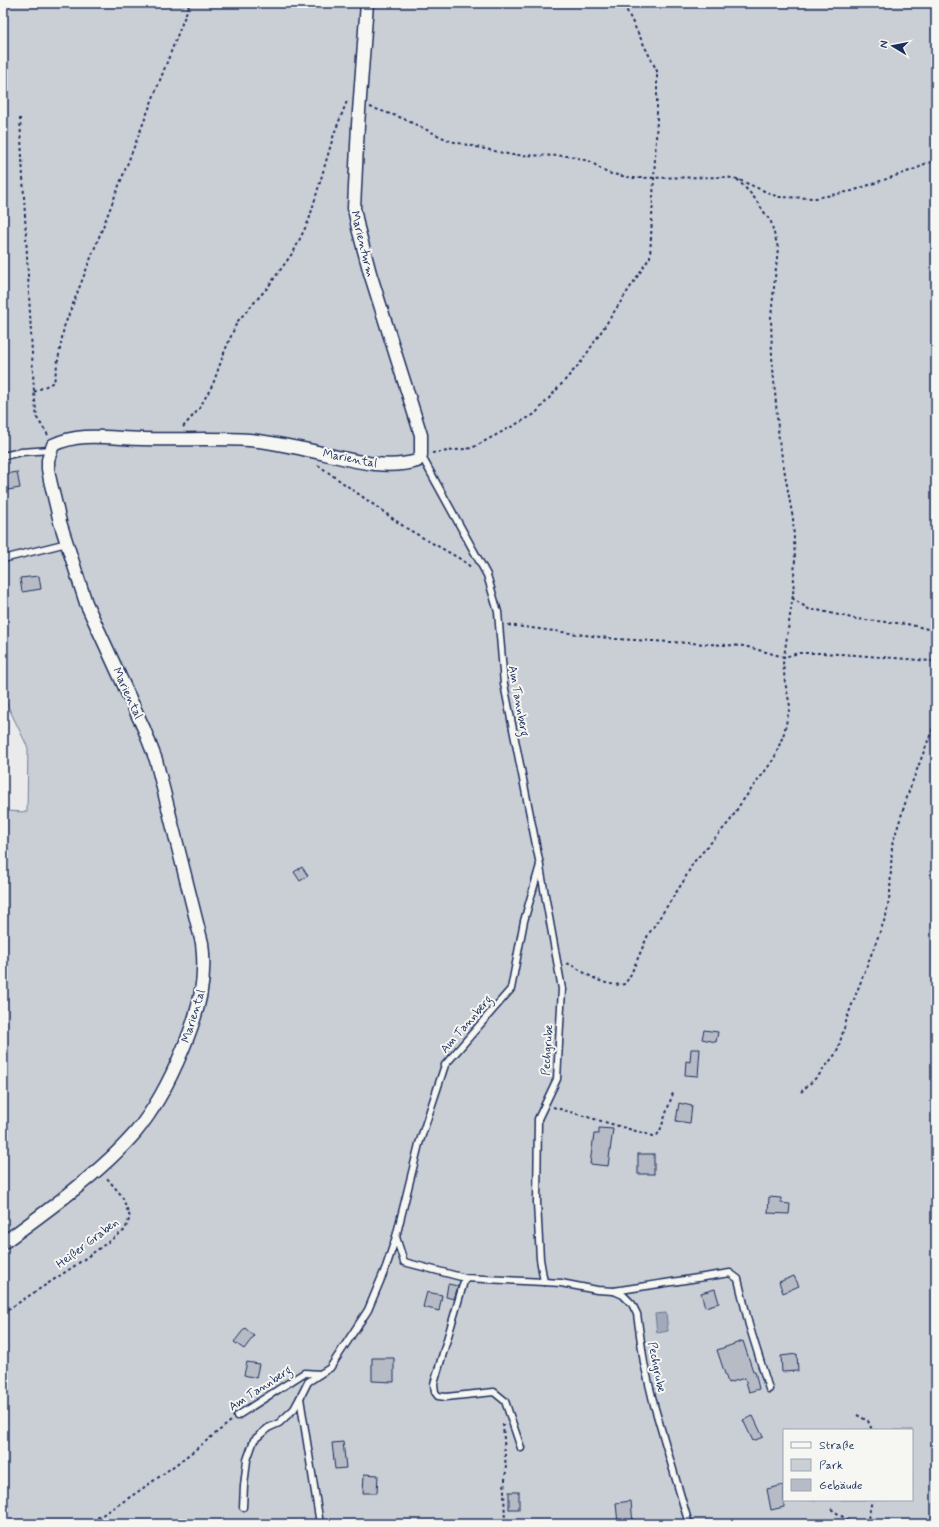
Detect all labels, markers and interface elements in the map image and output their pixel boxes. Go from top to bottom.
north arrow [873,26,913,66]
text: N [877,40,892,49]
street label: Marienturm [346,209,378,279]
street label: Mariental [321,446,378,472]
street label: Am Tannberg [503,664,532,739]
street label: Mariental [108,665,146,722]
street label: Mariental [178,988,210,1045]
street label: Am Tannberg [437,992,497,1058]
street label: Pechgrube [538,1024,558,1076]
street label: Heißer Graben [53,1215,122,1273]
street label: Pechgrube [643,1341,669,1394]
street label: Am Tannberg [226,1362,296,1416]
legend [783,1429,913,1501]
text: Straße [819,1438,854,1454]
text: Park [819,1458,843,1474]
text: Gebäude [819,1478,862,1494]

